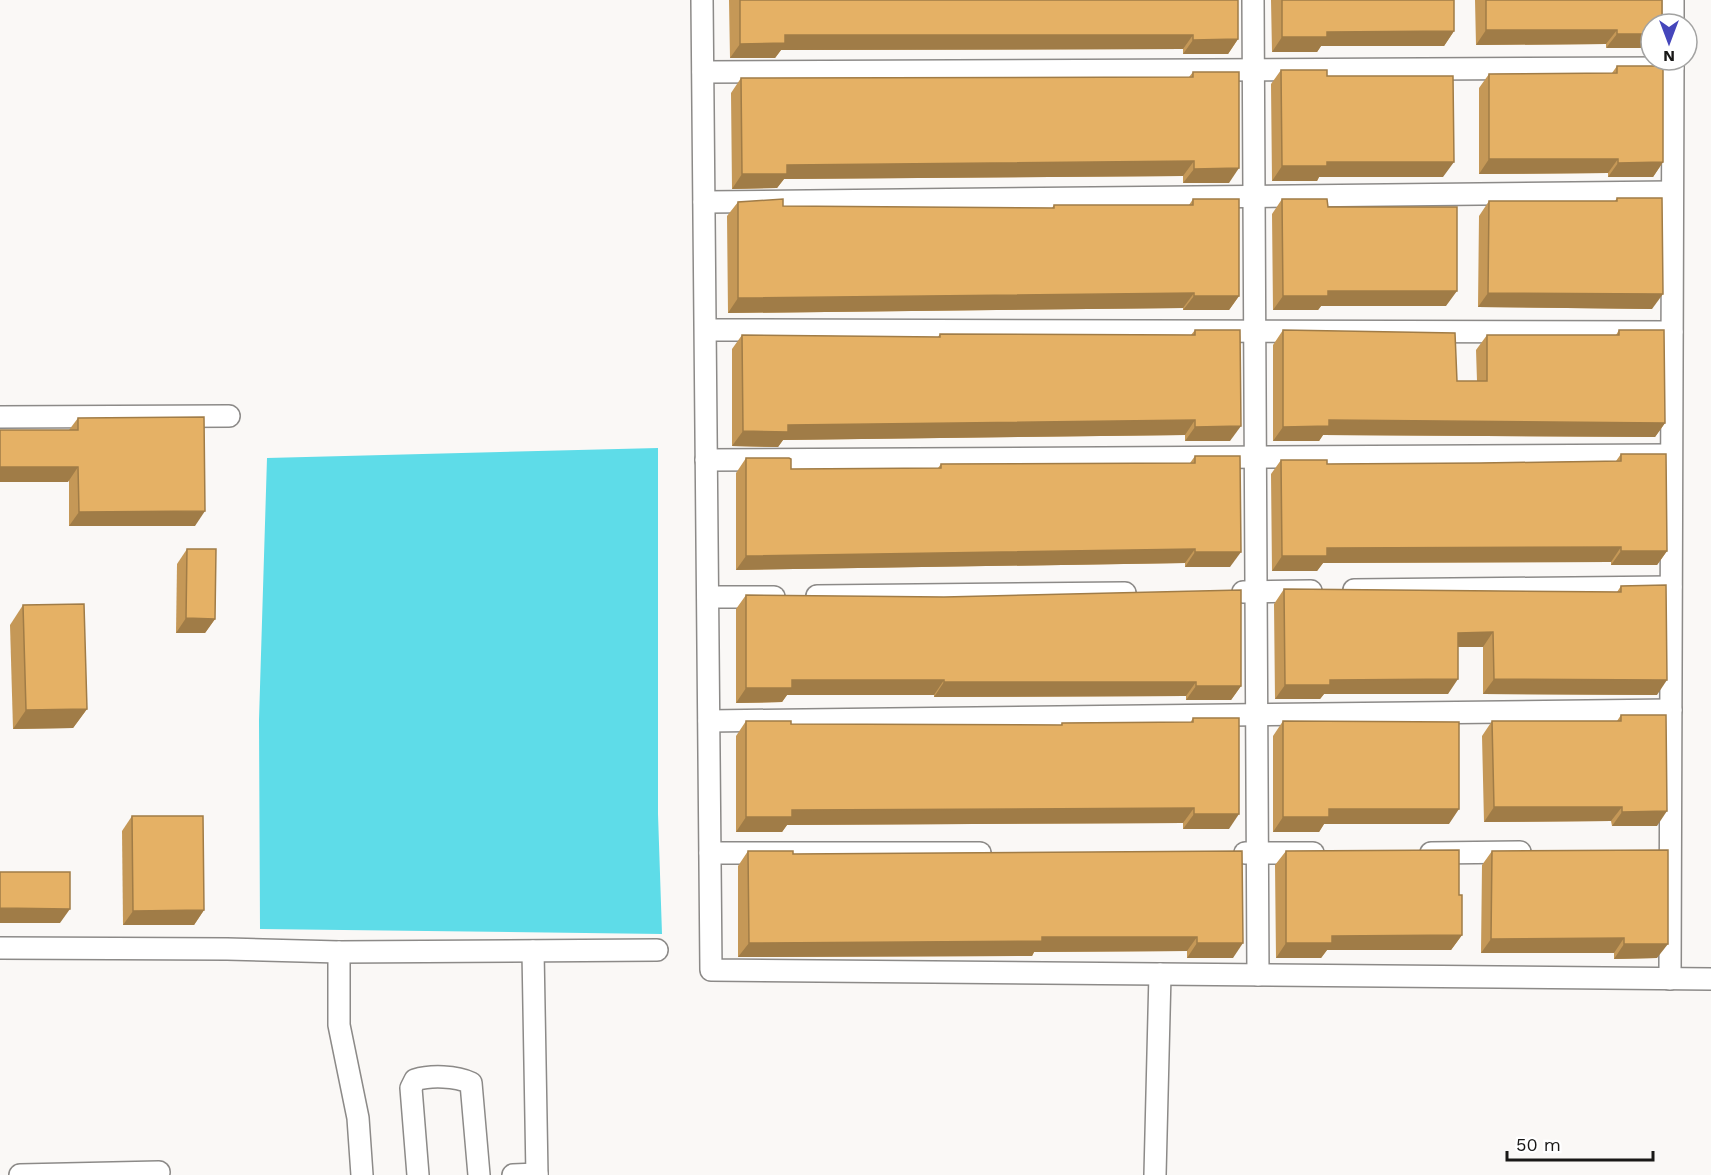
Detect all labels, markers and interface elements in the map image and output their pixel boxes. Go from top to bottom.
north arrow [1639,12,1699,72]
text: N [1663,47,1675,66]
scale bar [1507,1124,1652,1162]
text: 50 m [1516,1134,1561,1155]

